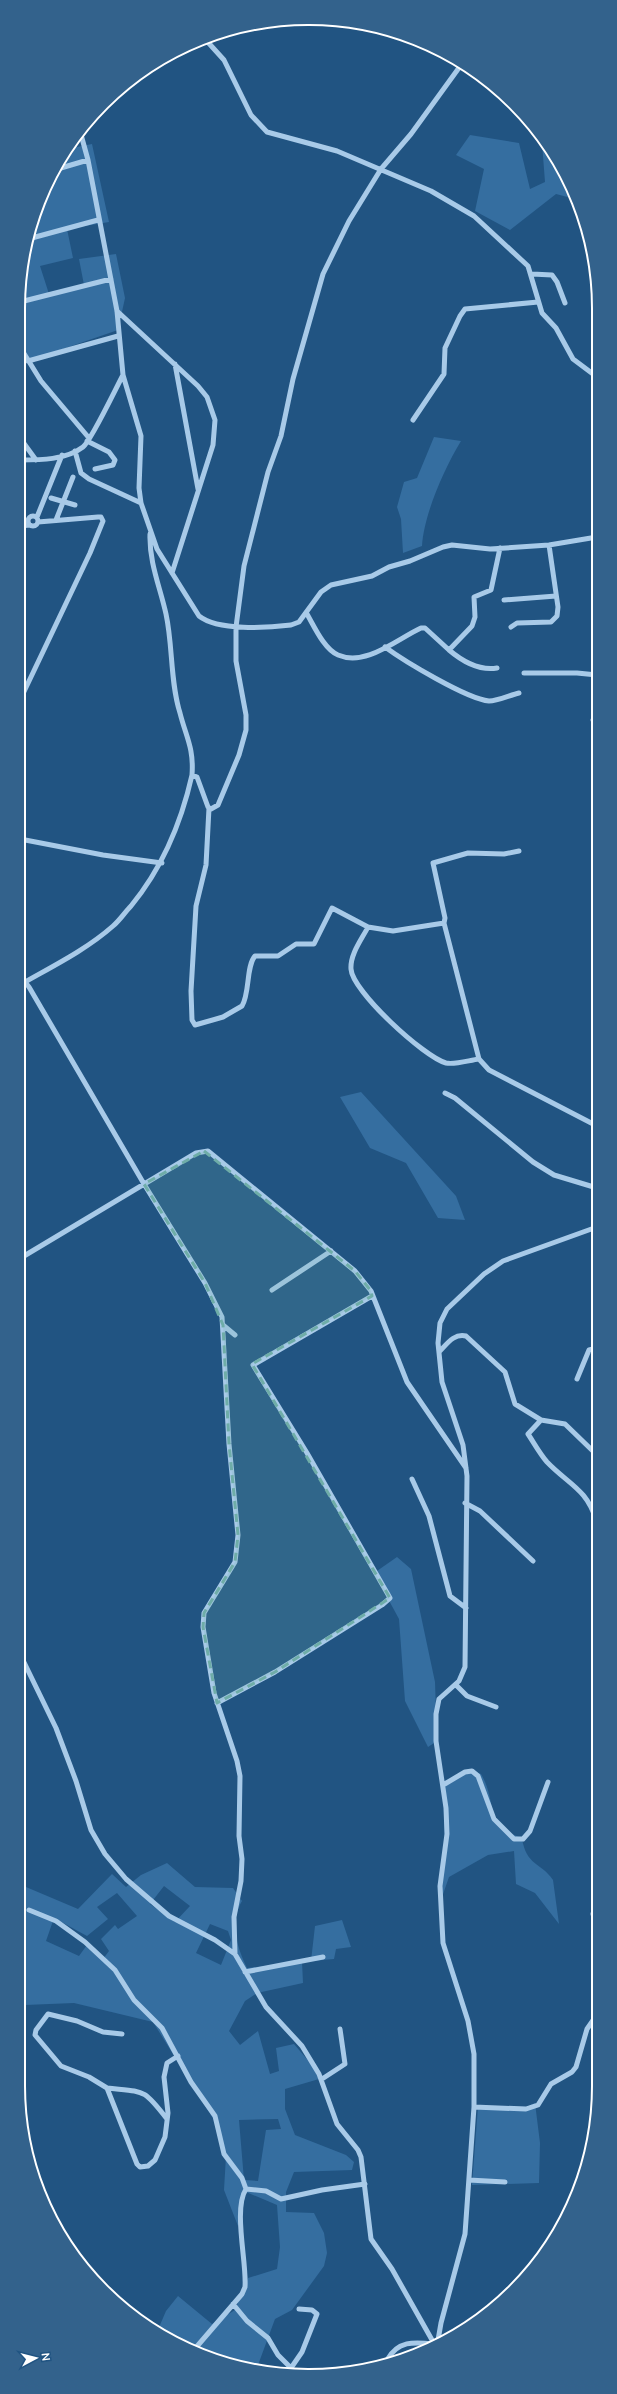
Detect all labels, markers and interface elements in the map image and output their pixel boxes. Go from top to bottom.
north arrow [16,2338,56,2378]
text: N [37,2352,53,2362]

